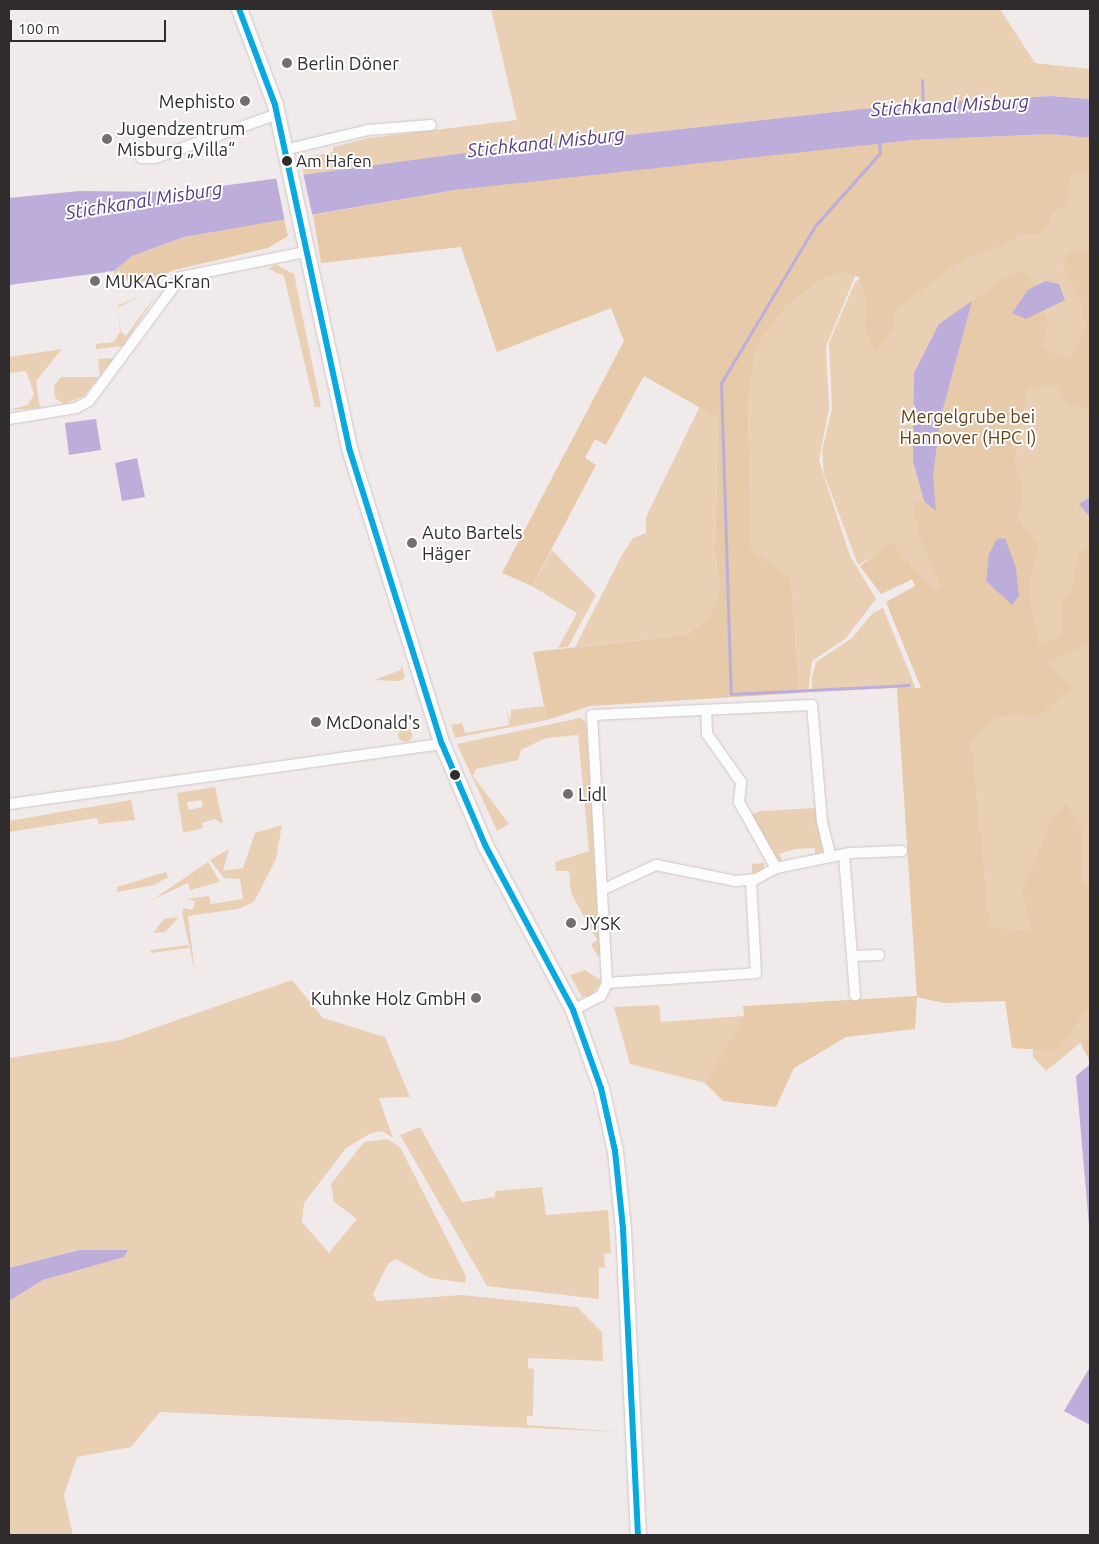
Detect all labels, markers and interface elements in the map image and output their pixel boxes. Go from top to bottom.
scale bar [12,10,169,42]
text: 100 m [18,20,60,37]
place label: Berlin Döner [297,52,399,74]
marker: Berlin Döner [281,57,293,69]
place label: Mephisto [159,90,235,112]
water label: Stichkanal Misburg [870,90,1030,122]
marker: Mephisto [239,95,251,107]
place label: Jugendzentrum Misburg „Villa“ [117,118,245,160]
water label: Stichkanal Misburg [466,123,626,163]
marker: Jugendzentrum Misburg „Villa“ [101,133,113,145]
place label: Am Hafen [296,151,372,171]
marker: Am Hafen [282,156,292,166]
water label: Stichkanal Misburg [64,177,224,225]
place label: MUKAG-Kran [105,270,210,292]
marker: MUKAG-Kran [89,275,101,287]
park label: Mergelgrube bei Hannover (HPC I) [900,406,1036,448]
place label: Auto Bartels Häger [422,522,523,564]
marker: Auto Bartels Häger [406,537,418,549]
place label: McDonald's [326,711,420,733]
marker: McDonald's [310,716,322,728]
unlabelled marker [450,770,460,780]
place label: Lidl [578,783,607,805]
marker: Lidl [562,788,574,800]
place label: JYSK [581,912,621,934]
marker: JYSK [565,917,577,929]
place label: Kuhnke Holz GmbH [311,987,466,1009]
marker: Kuhnke Holz GmbH [470,992,482,1004]

